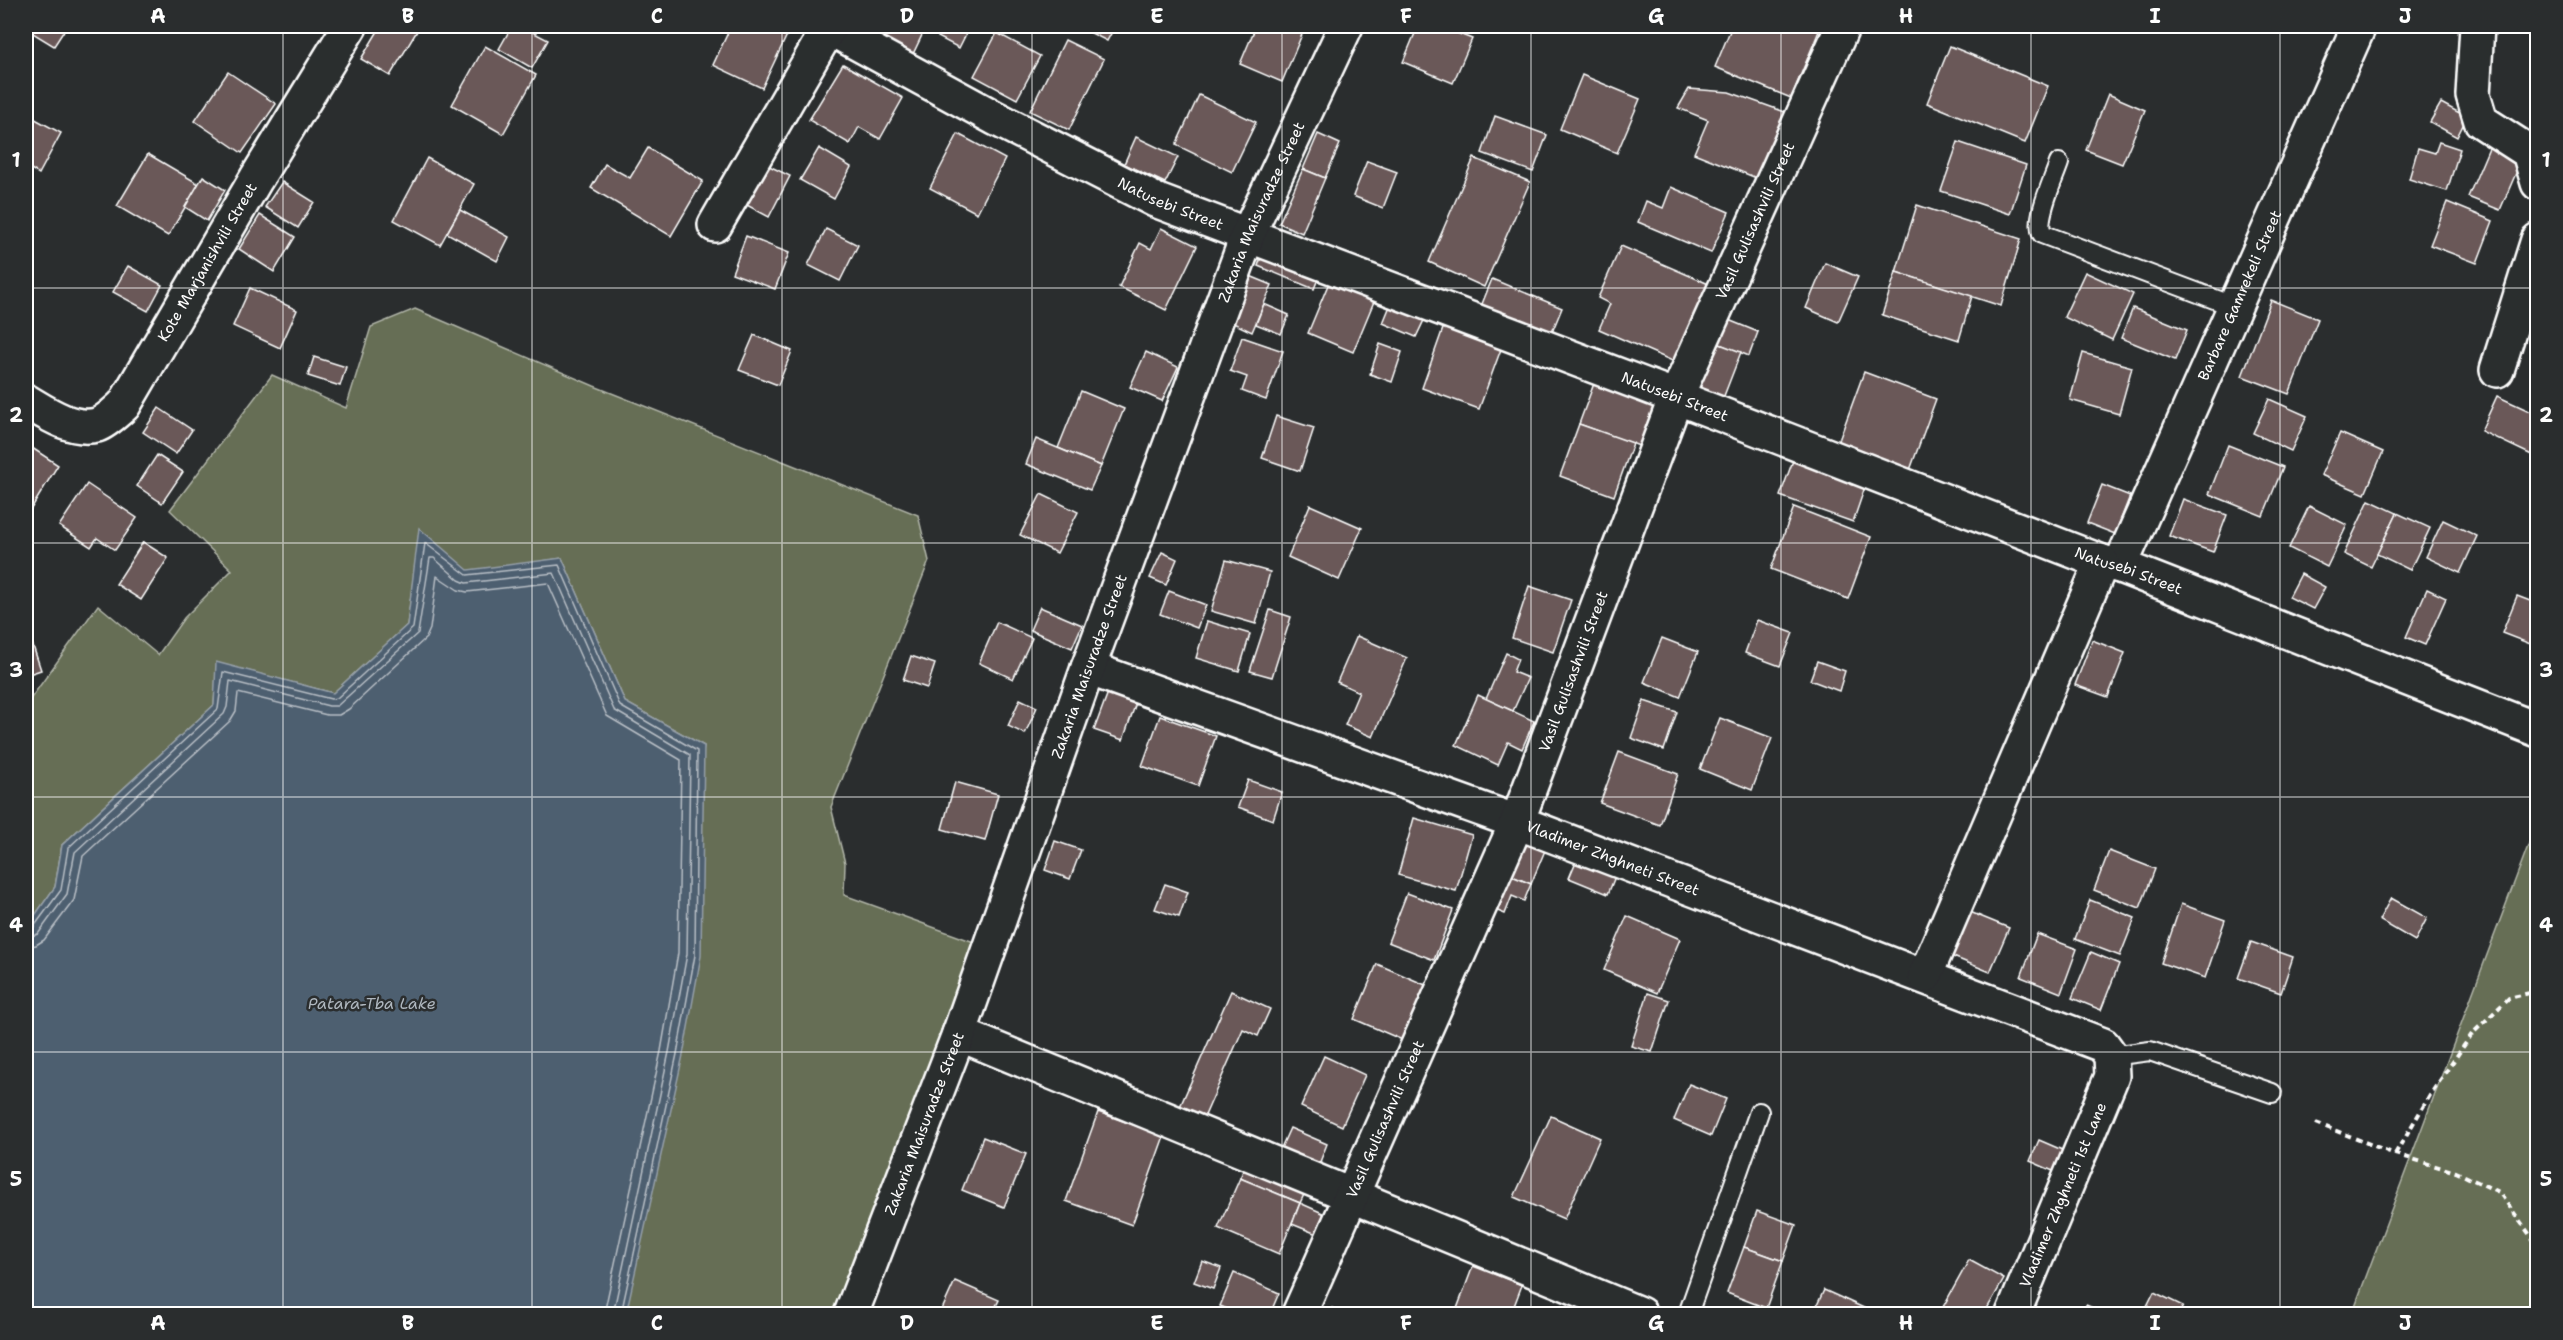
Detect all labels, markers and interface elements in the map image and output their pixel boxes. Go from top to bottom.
text: A [150,3,166,29]
text: B [402,3,414,29]
text: C [651,3,663,29]
text: D [900,3,914,29]
text: E [1150,3,1164,29]
text: F [1400,3,1412,29]
text: G [1648,3,1664,29]
text: H [1899,3,1913,29]
text: I [2149,3,2161,29]
text: J [2399,3,2412,29]
street label: Zakaria Maisuradze Street [1214,119,1309,305]
street label: Vasil Gulisashvili Street [1711,139,1799,303]
text: 1 [11,147,21,173]
text: 1 [2541,147,2551,173]
street label: Natusebi Street [1114,173,1226,235]
street label: Kote Marjanishvili Street [153,179,262,345]
street label: Barbare Gamrekeli Street [2193,207,2286,384]
street label: Natusebi Street [1619,367,1731,426]
text: 2 [9,402,23,428]
text: 2 [2539,402,2553,428]
street label: Natusebi Street [2072,542,2185,599]
street label: Zakaria Maisuradze Street [1047,571,1132,761]
street label: Vasil Gulisashvili Street [1534,588,1613,755]
text: 3 [9,657,23,683]
text: 3 [2539,657,2553,683]
street label: Vladimer Zhghneti Street [1523,816,1702,900]
text: 4 [9,912,23,938]
text: 4 [2539,912,2553,938]
water label: Patara-Tba Lake [308,993,436,1014]
street label: Zakaria Maisuradze Street [880,1029,969,1218]
street label: Vasil Gulisashvili Street [1342,1037,1429,1201]
street label: Vladimer Zhghneti 1st Lane [2015,1099,2111,1291]
text: 5 [10,1166,22,1192]
text: 5 [2540,1166,2552,1192]
text: A [150,1310,166,1336]
text: B [402,1310,414,1336]
text: C [651,1310,663,1336]
text: D [900,1310,914,1336]
text: E [1150,1310,1164,1336]
text: F [1400,1310,1412,1336]
text: G [1648,1310,1664,1336]
text: H [1899,1310,1913,1336]
text: I [2149,1310,2161,1336]
text: J [2399,1310,2412,1336]

